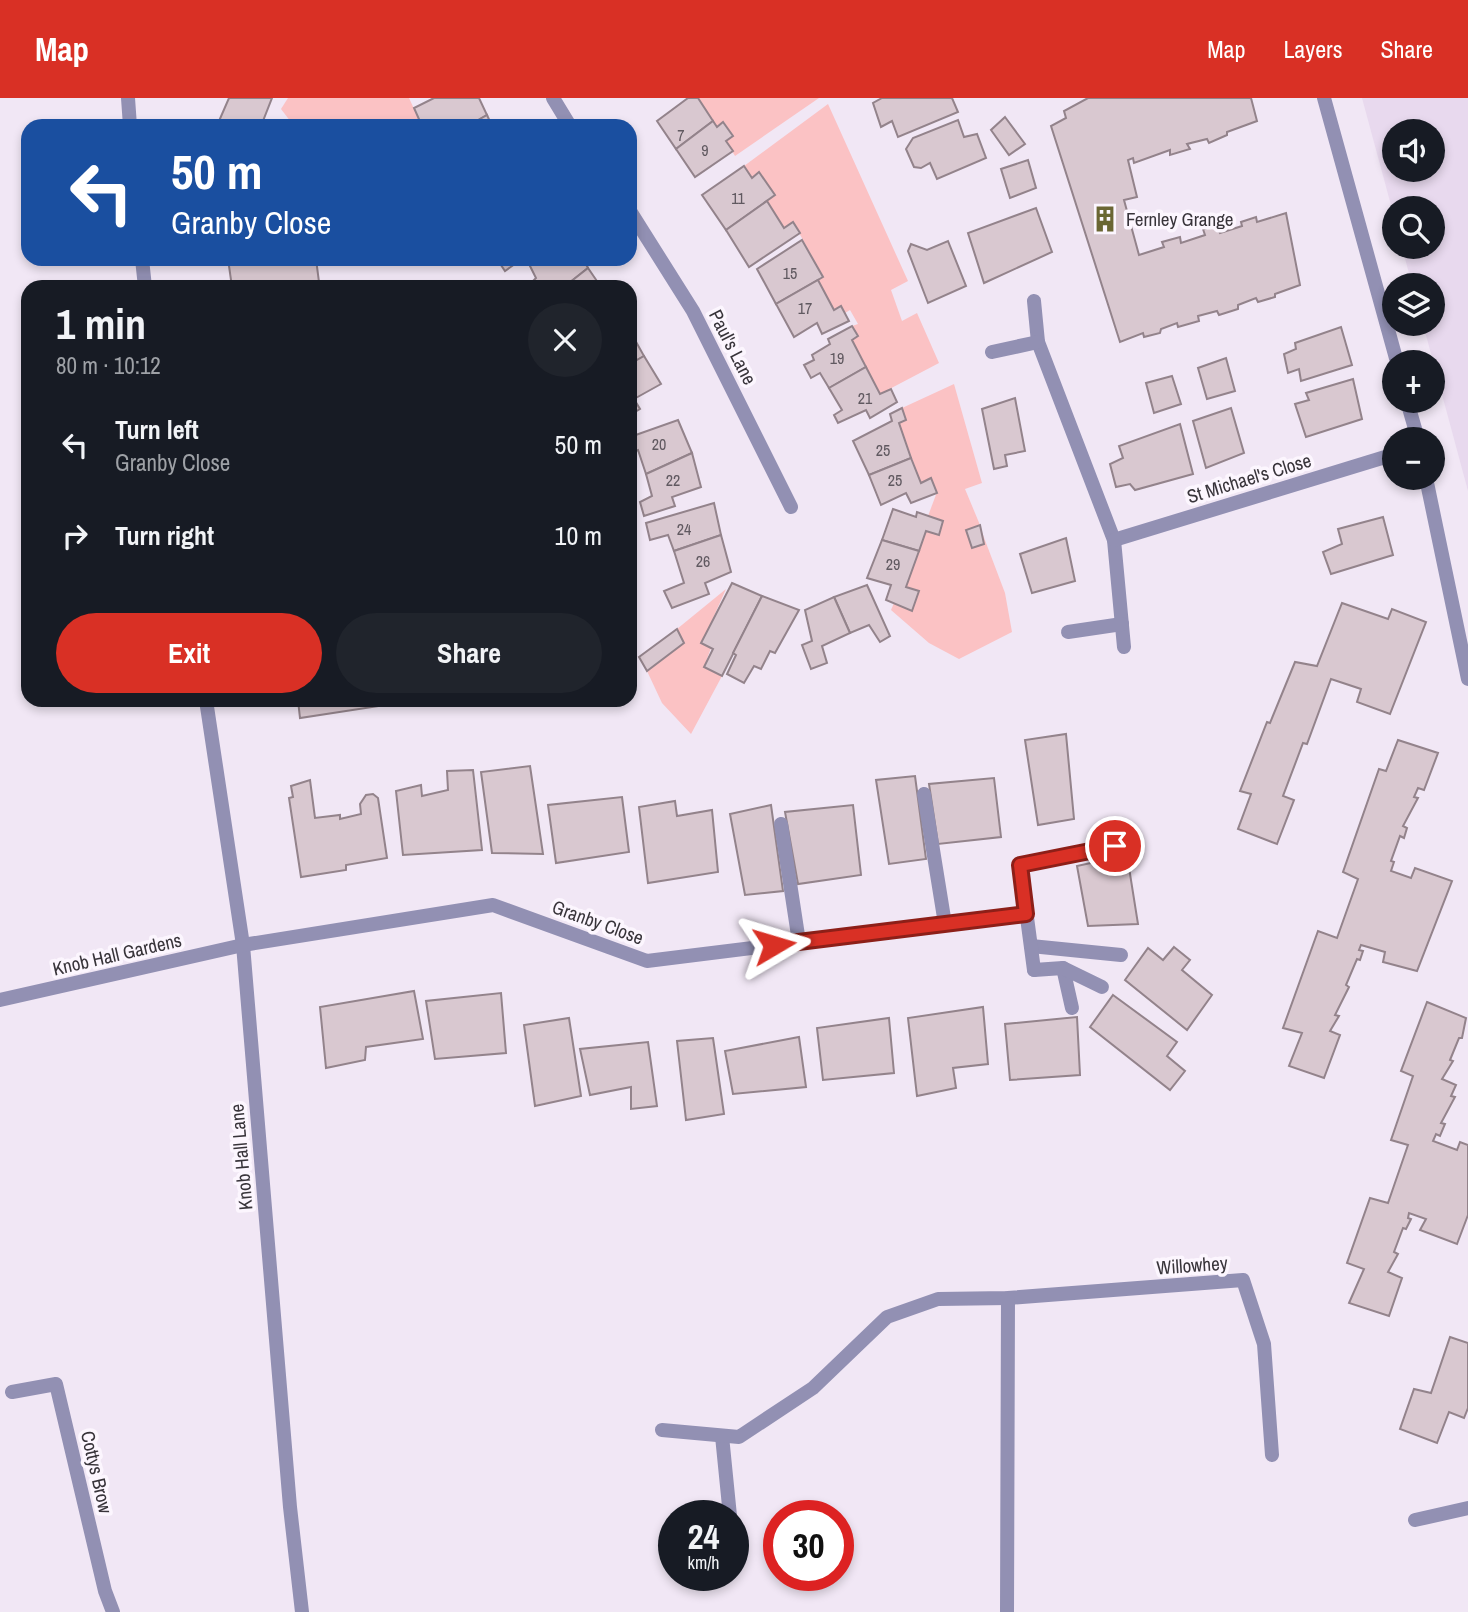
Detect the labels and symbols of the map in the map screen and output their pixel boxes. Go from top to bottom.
house number: 7 [677,124,685,146]
house number: 9 [701,139,709,161]
house number: 11 [731,187,746,209]
building icon: Fernley Grange [1090,204,1120,234]
place label: Fernley Grange [1126,206,1233,232]
house number: 15 [783,262,797,284]
house number: 17 [798,297,812,319]
street label: Paul's Lane [703,305,763,389]
house number: 19 [830,347,844,369]
house number: 21 [858,387,873,409]
house number: 20 [652,433,666,455]
house number: 25 [876,439,890,461]
street label: St Michael's Close [1184,447,1314,509]
house number: 22 [666,469,680,491]
house number: 25 [888,469,902,491]
house number: 24 [677,518,691,540]
house number: 26 [696,550,710,572]
house number: 29 [886,553,900,575]
pin [1085,816,1145,876]
street label: Granby Close [549,893,647,951]
position arrow [737,908,811,982]
street label: Knob Hall Gardens [50,926,184,981]
street label: Knob Hall Lane [223,1103,259,1211]
street label: Willowhey [1156,1250,1229,1280]
street label: Cottys Brow [75,1428,119,1517]
speed limit sign: 30 [763,1500,854,1591]

